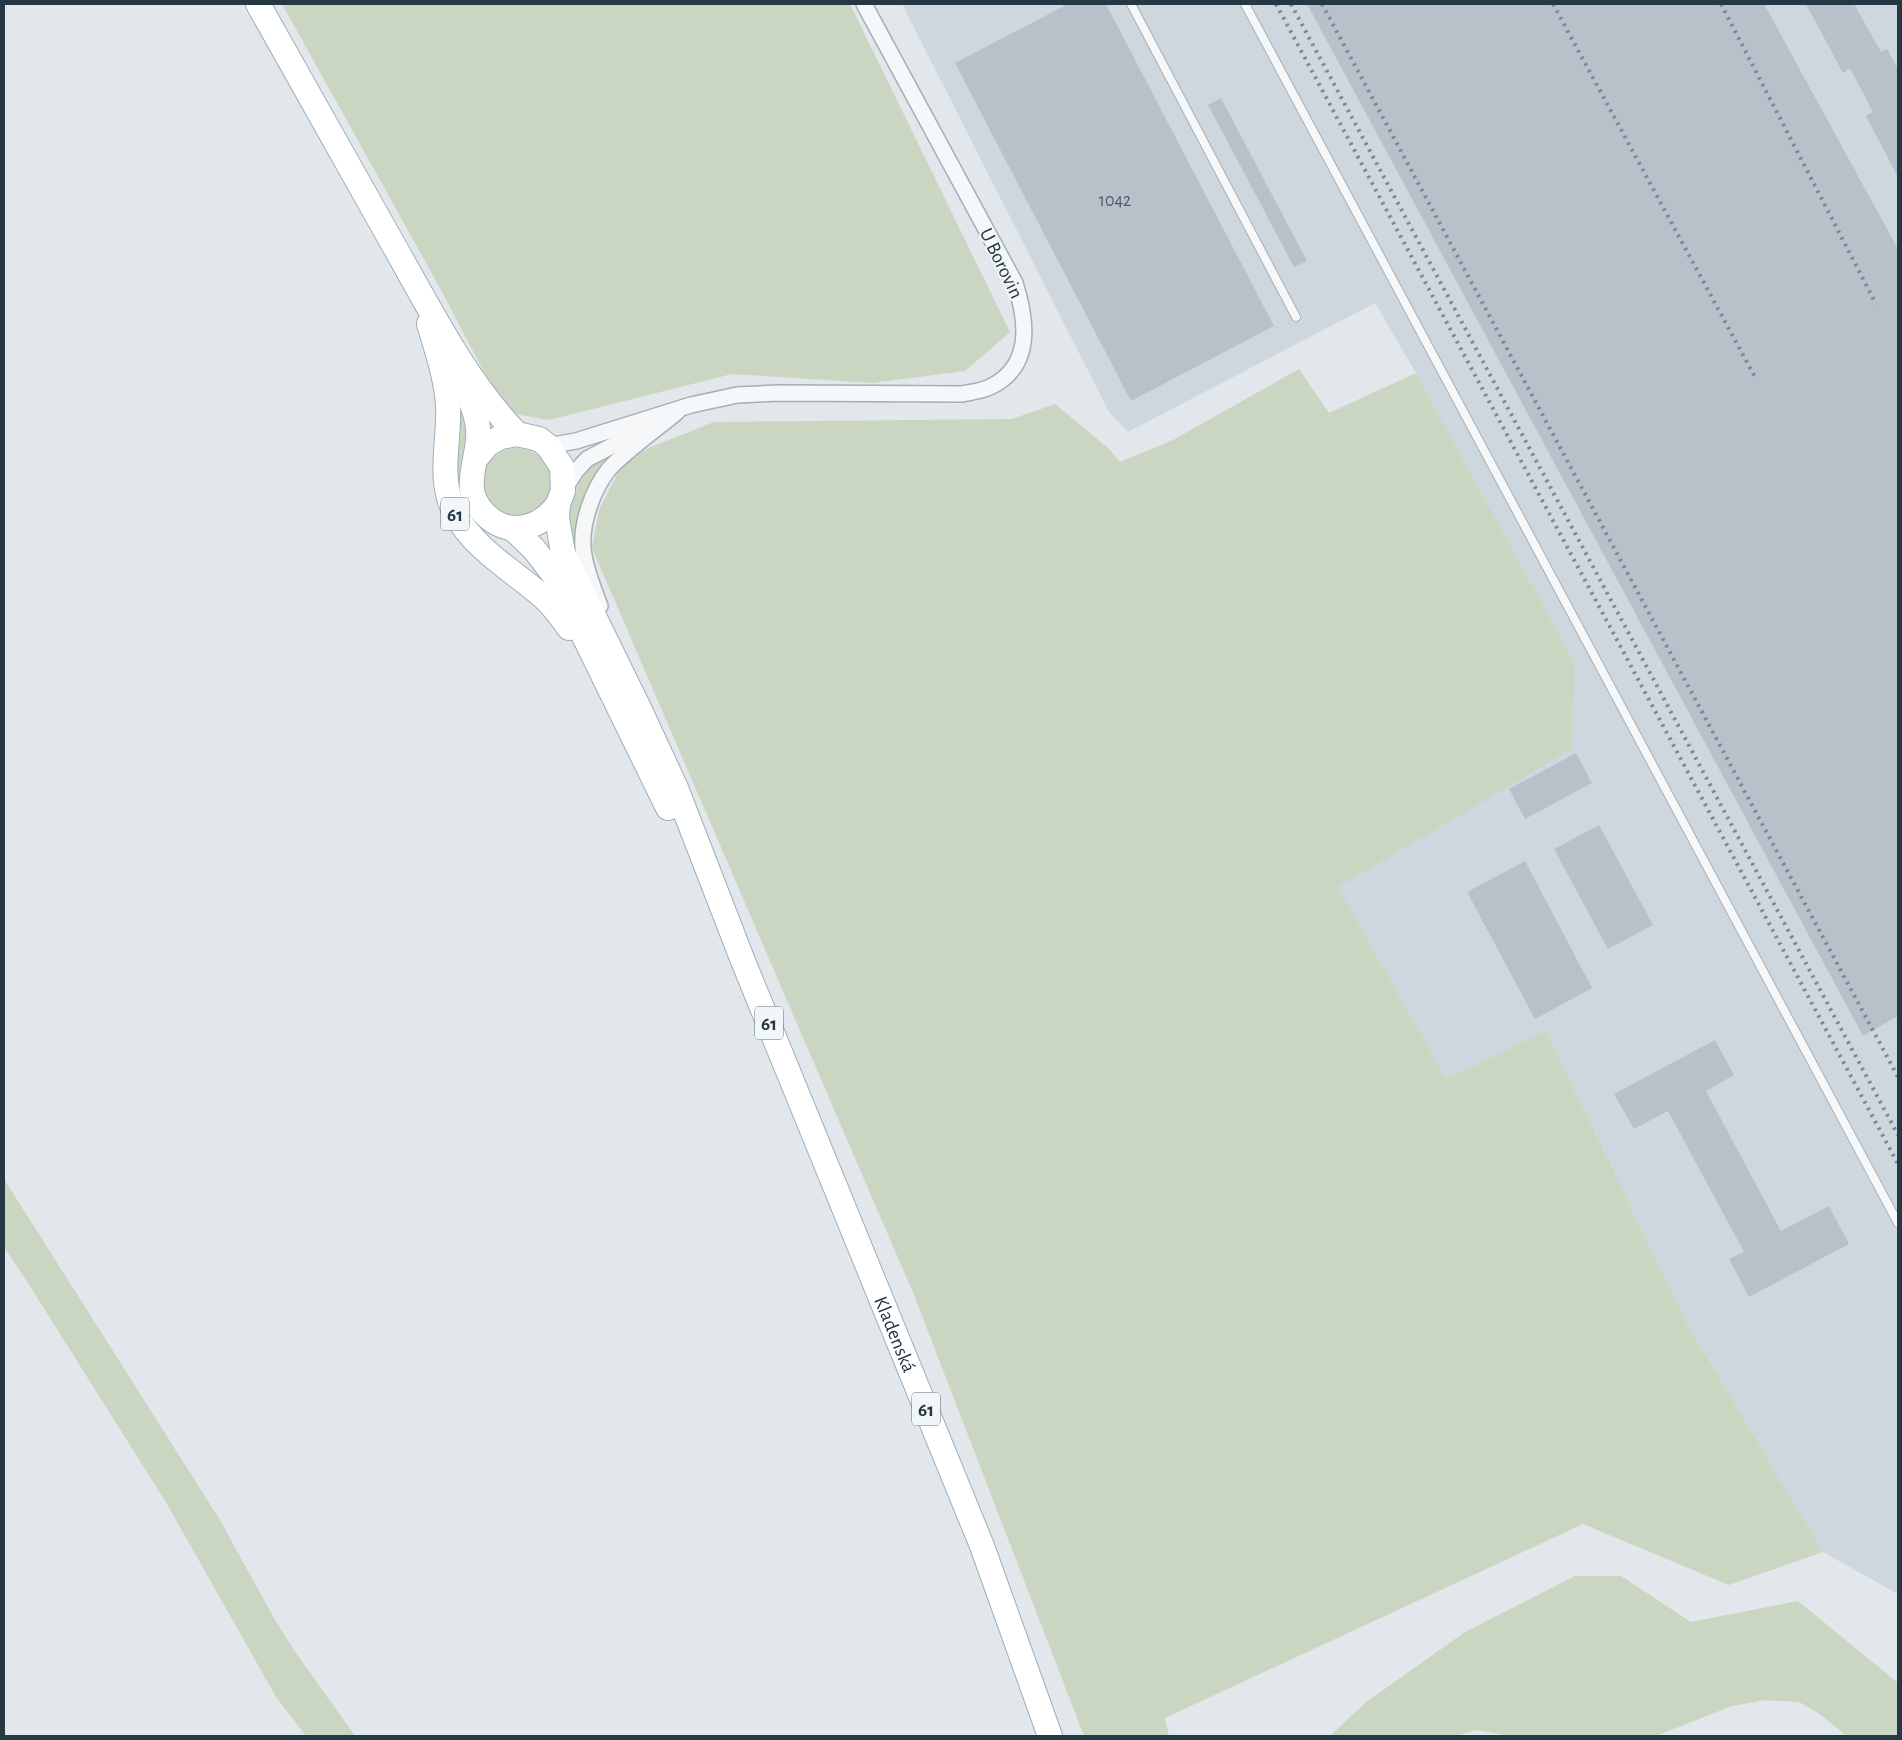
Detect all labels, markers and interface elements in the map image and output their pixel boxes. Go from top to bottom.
house number: 1042 [1099,192,1131,210]
street label: U Borovin [976,225,1027,302]
road number: 61 [441,498,469,530]
road number: 61 [755,1006,783,1040]
street label: Kladenská [870,1293,919,1375]
road number: 61 [912,1392,940,1426]

